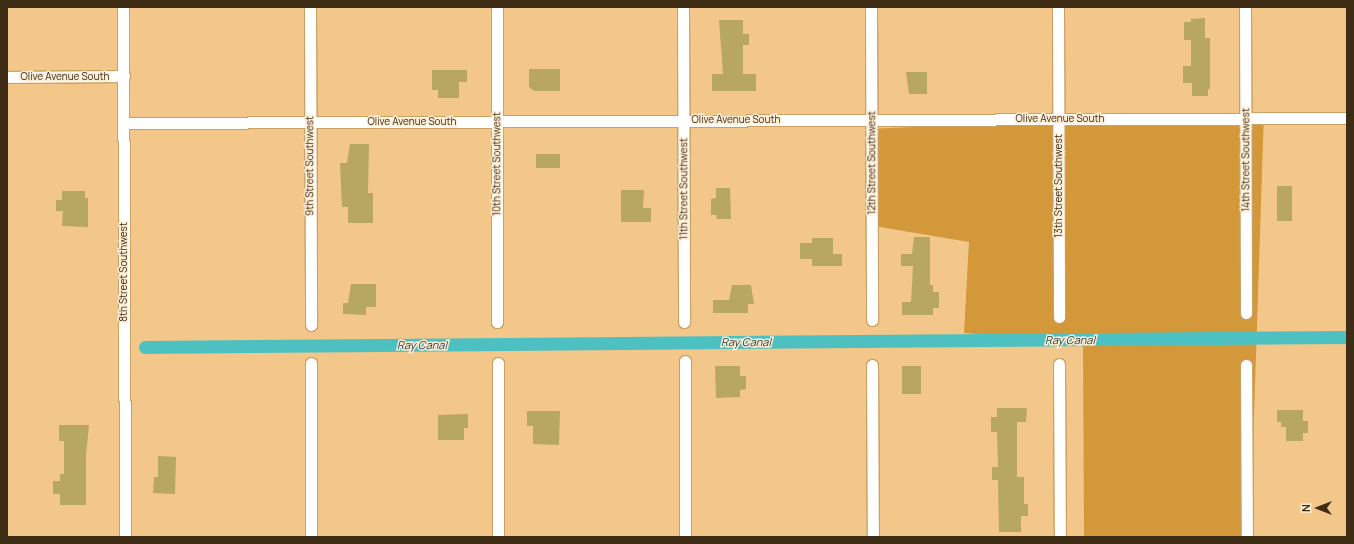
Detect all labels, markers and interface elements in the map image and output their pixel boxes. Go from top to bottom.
street label: Olive Avenue South [21,71,109,83]
street label: 14th Street Southwest [1240,108,1252,212]
street label: 12th Street Southwest [866,111,878,215]
street label: 10th Street Southwest [491,112,503,216]
street label: Olive Avenue South [1016,113,1104,125]
street label: Olive Avenue South [692,114,780,126]
street label: 9th Street Southwest [304,116,316,216]
street label: Olive Avenue South [368,116,456,128]
street label: 13th Street Southwest [1053,134,1065,238]
street label: 11th Street Southwest [678,138,690,240]
street label: 8th Street Southwest [118,222,130,322]
water label: Ray Canal [1045,333,1095,347]
water label: Ray Canal [721,335,771,349]
water label: Ray Canal [397,338,447,352]
north arrow [1298,488,1338,528]
text: N [1298,504,1313,512]

